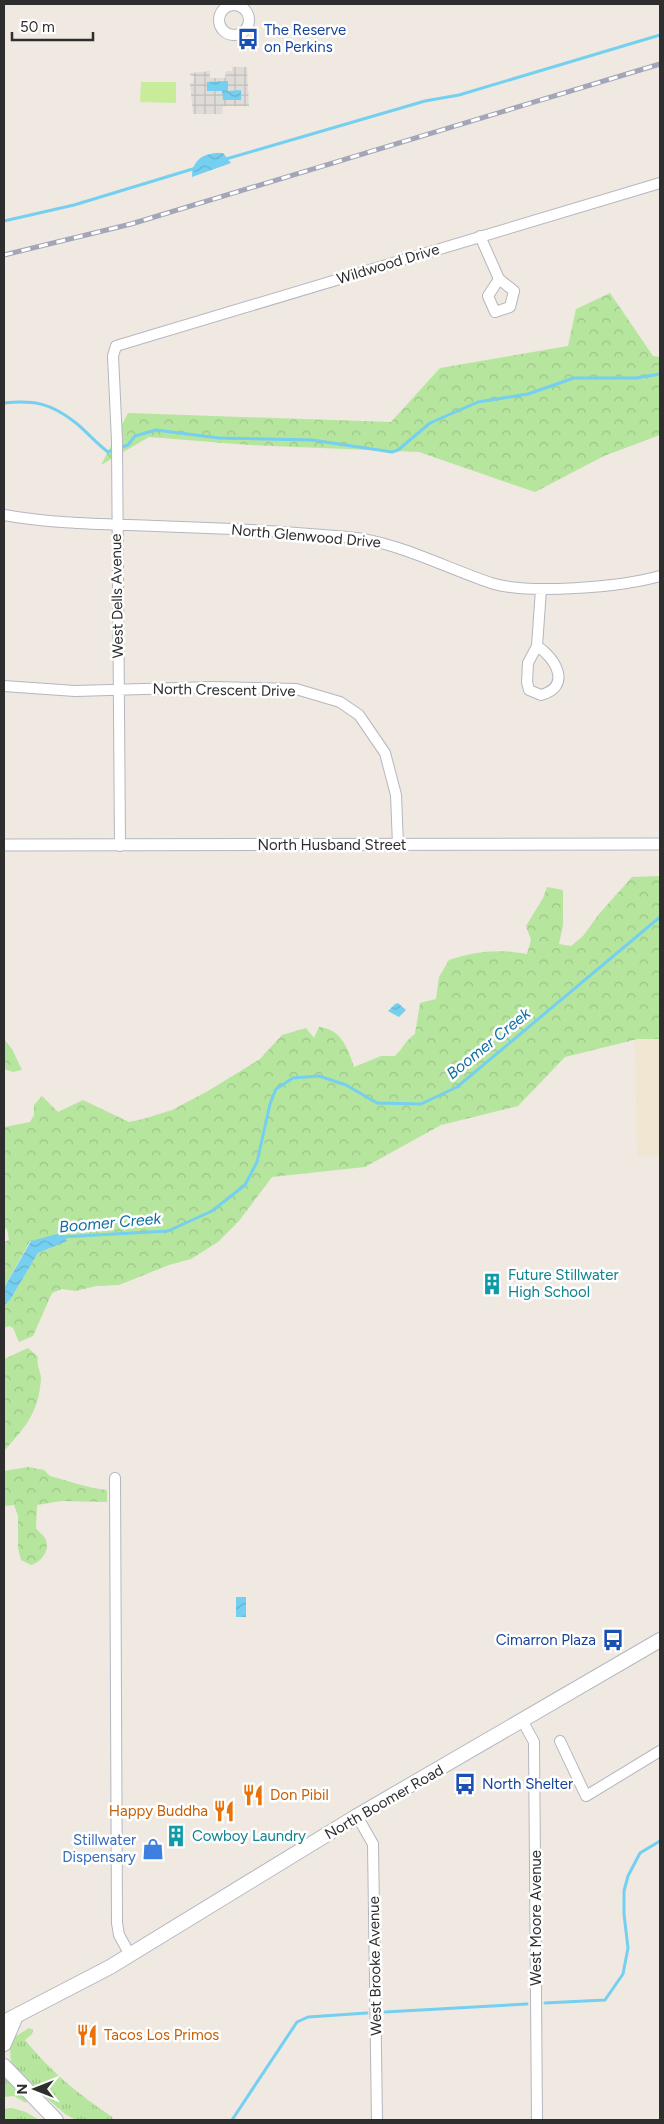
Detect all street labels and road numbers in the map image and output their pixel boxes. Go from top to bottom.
street label: Wildwood Drive [335,240,441,288]
street label: North Glenwood Drive [230,520,382,552]
street label: West Dells Avenue [107,533,127,659]
street label: North Crescent Drive [152,680,296,700]
street label: North Husband Street [257,836,407,854]
street label: North Boomer Road [321,1761,447,1843]
street label: West Moore Avenue [527,1850,545,1986]
street label: West Brooke Avenue [365,1896,385,2036]

